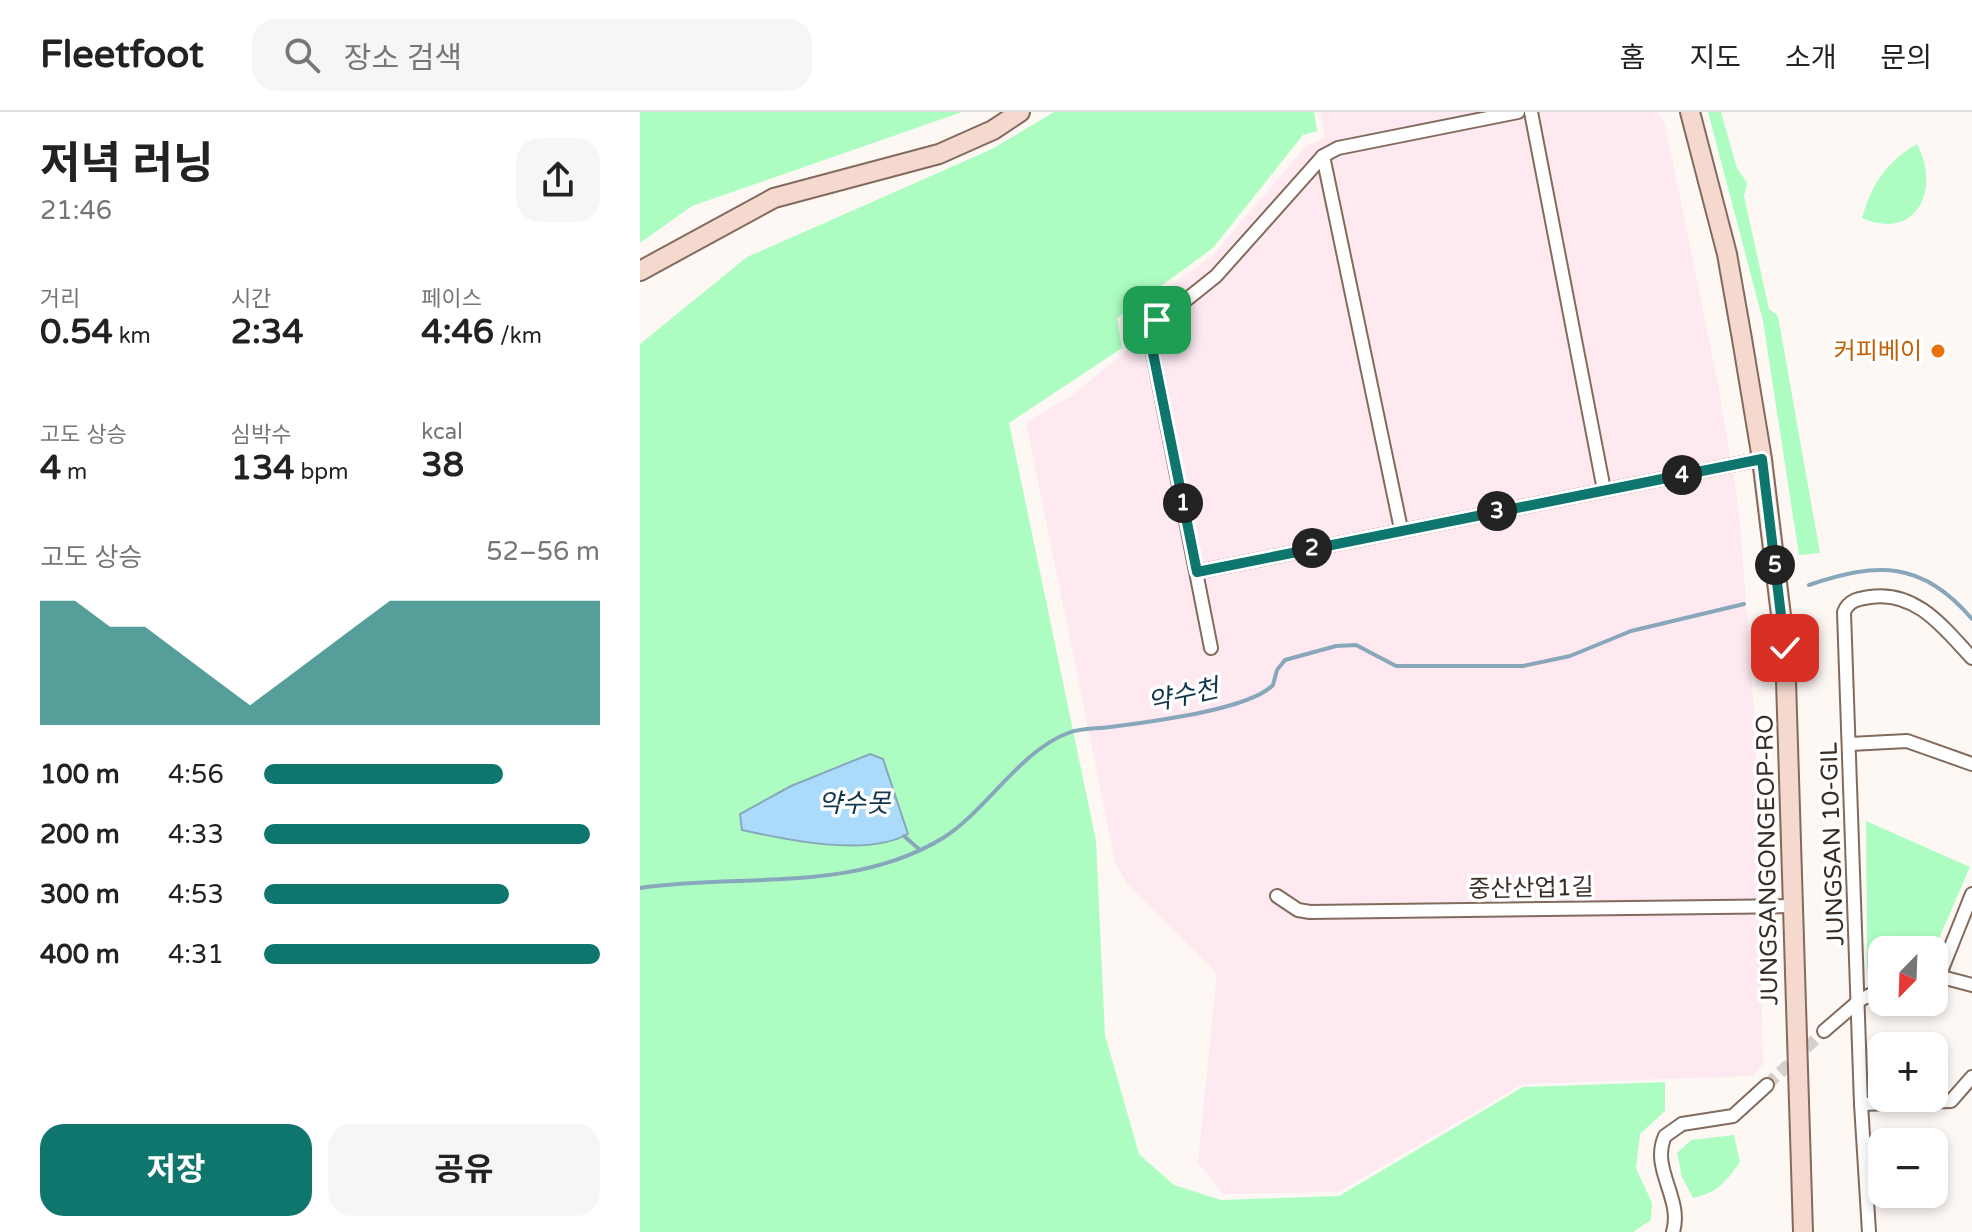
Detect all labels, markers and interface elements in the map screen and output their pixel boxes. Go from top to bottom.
search box [252,19,812,91]
text: Fleetfoot [40,32,204,78]
icon: search [280,33,324,77]
text: 장소 검색 [344,40,462,77]
text: 홈 [1620,41,1645,75]
text: 지도 [1689,41,1741,75]
text: 소개 [1785,41,1836,75]
text: 문의 [1880,41,1932,75]
text: 저녁 러닝 [40,138,213,191]
button: share [516,138,600,222]
text: 21:46 [40,195,112,226]
text: 거리 [40,286,80,312]
text: 시간 [231,286,271,312]
text: 페이스 [421,286,482,312]
pin [1123,286,1191,354]
icon: arrive [1135,298,1179,342]
text: 0.54 [40,312,113,353]
text: 2:34 [231,312,304,353]
text: 4:46 [421,312,494,353]
text: km [113,323,151,349]
text: /km [494,323,542,349]
place label: 커피베이 [1834,337,1922,366]
marker: 커피베이 [1929,342,1947,360]
text: kcal [421,419,463,445]
text: 고도 상승 [40,422,127,448]
text: 심박수 [231,422,291,448]
text: 38 [421,445,464,486]
text: 4 [40,448,61,489]
text: 134 [231,448,295,489]
pin: 4 [1662,455,1702,495]
text: m [61,459,87,485]
text: bpm [295,459,348,485]
text: 4 [1675,462,1689,488]
pin: 1 [1163,483,1203,523]
text: 1 [1176,490,1190,516]
pin: 3 [1477,491,1517,531]
text: 3 [1490,498,1504,524]
pin: 2 [1292,528,1332,568]
text: 2 [1305,535,1319,561]
text: 52–56 m [486,536,600,567]
text: 고도 상승 [40,542,142,573]
pin: 5 [1755,545,1795,585]
text: 5 [1768,552,1782,578]
pin [1751,614,1819,682]
icon: check [1763,626,1807,670]
water label: 약수천 [1145,672,1224,718]
street label: JUNGSANGONGEOP-RO [1750,714,1785,1006]
street label: JUNGSAN 10-GIL [1814,741,1851,946]
text: 100 m [40,759,120,790]
text: 4:56 [168,759,224,790]
water label: 약수못 [818,788,892,819]
text: 200 m [40,819,120,850]
text: 4:33 [168,819,224,850]
street label: 중산산업1길 [1468,873,1594,904]
text: 300 m [40,879,120,910]
text: 4:53 [168,879,224,910]
north arrow [1868,936,1948,1016]
map controls [1868,936,1948,1208]
text: 400 m [40,939,120,970]
text: 4:31 [168,939,224,970]
button: + [1868,1032,1948,1112]
button: 저장 [40,1124,312,1216]
button: 공유 [328,1124,600,1216]
button: − [1868,1128,1948,1208]

